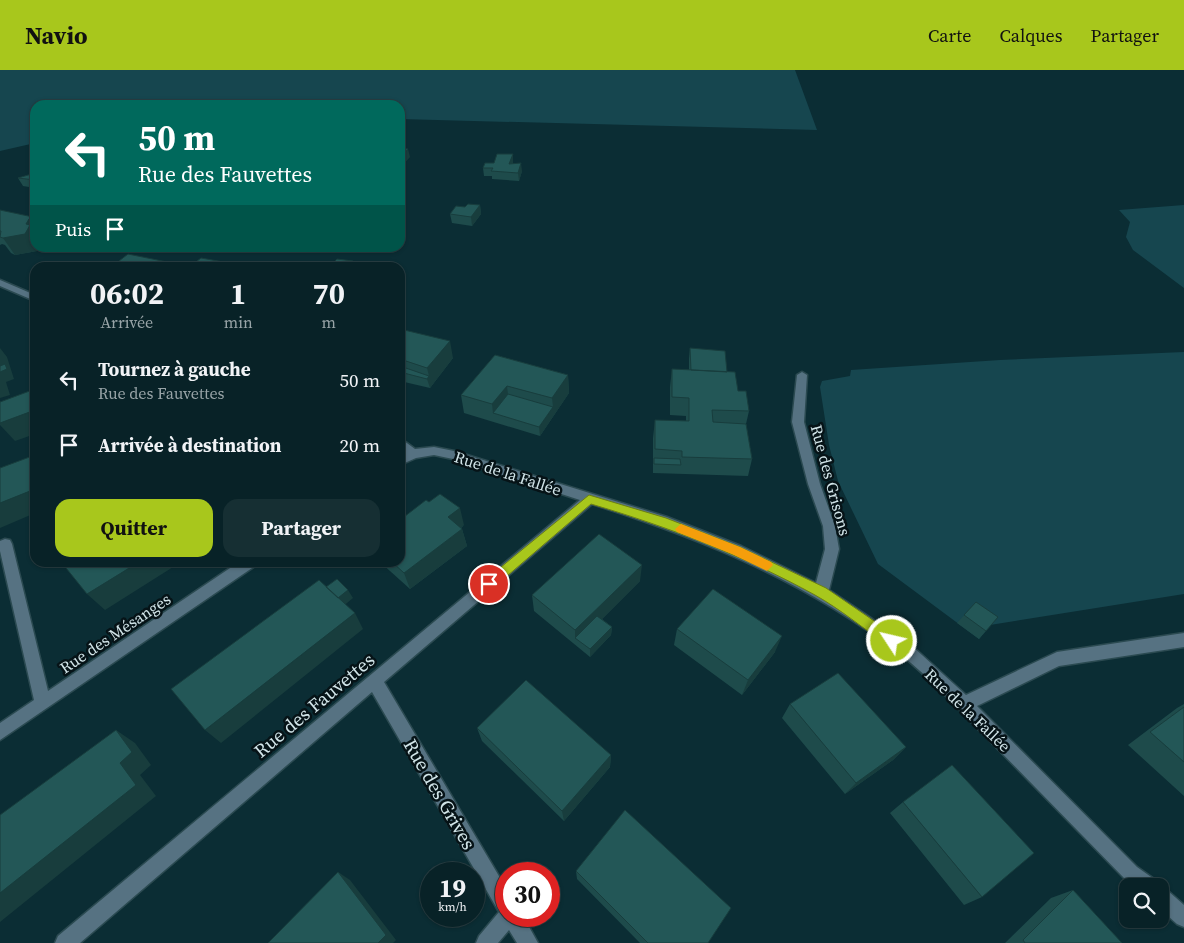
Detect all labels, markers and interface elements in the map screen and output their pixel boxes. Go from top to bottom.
text: Navio [25,19,88,52]
text: Carte [928,23,971,48]
text: Calques [999,23,1063,48]
text: Partager [1091,23,1159,48]
text: 50 m [138,114,215,162]
icon: left [55,120,120,185]
text: Rue des Fauvettes [138,159,312,189]
icon: arrive [101,215,129,243]
text: Puis [55,216,91,242]
text: 06:02 [90,273,164,314]
text: 1 [230,273,246,314]
text: 70 [313,273,345,314]
text: Arrivée [101,311,153,333]
text: min [224,311,253,333]
text: m [322,311,336,333]
text: Tournez à gauche [98,356,251,382]
icon: left [55,366,83,394]
text: 50 m [339,367,380,393]
text: Rue des Fauvettes [98,382,225,404]
street label: Rue des Grisons [806,422,856,538]
icon: arrive [55,431,83,459]
text: Arrivée à destination [98,432,281,458]
text: 20 m [339,432,380,458]
street label: Rue de la Fallée [452,445,564,501]
button: Quitter [55,499,213,557]
button: Partager [223,499,380,557]
pin [468,563,510,605]
icon: arrive [475,570,503,598]
street label: Rue des Mésanges [55,588,175,678]
position arrow [865,614,917,666]
street label: Rue des Fauvettes [248,647,380,763]
street label: Rue de la Fallée [920,663,1016,757]
street label: Rue des Grives [398,734,482,854]
speed limit sign: 30 [495,862,560,927]
text: 19 [439,871,466,905]
map controls [1119,878,1169,928]
button: search [1119,878,1169,928]
text: km/h [438,899,467,915]

